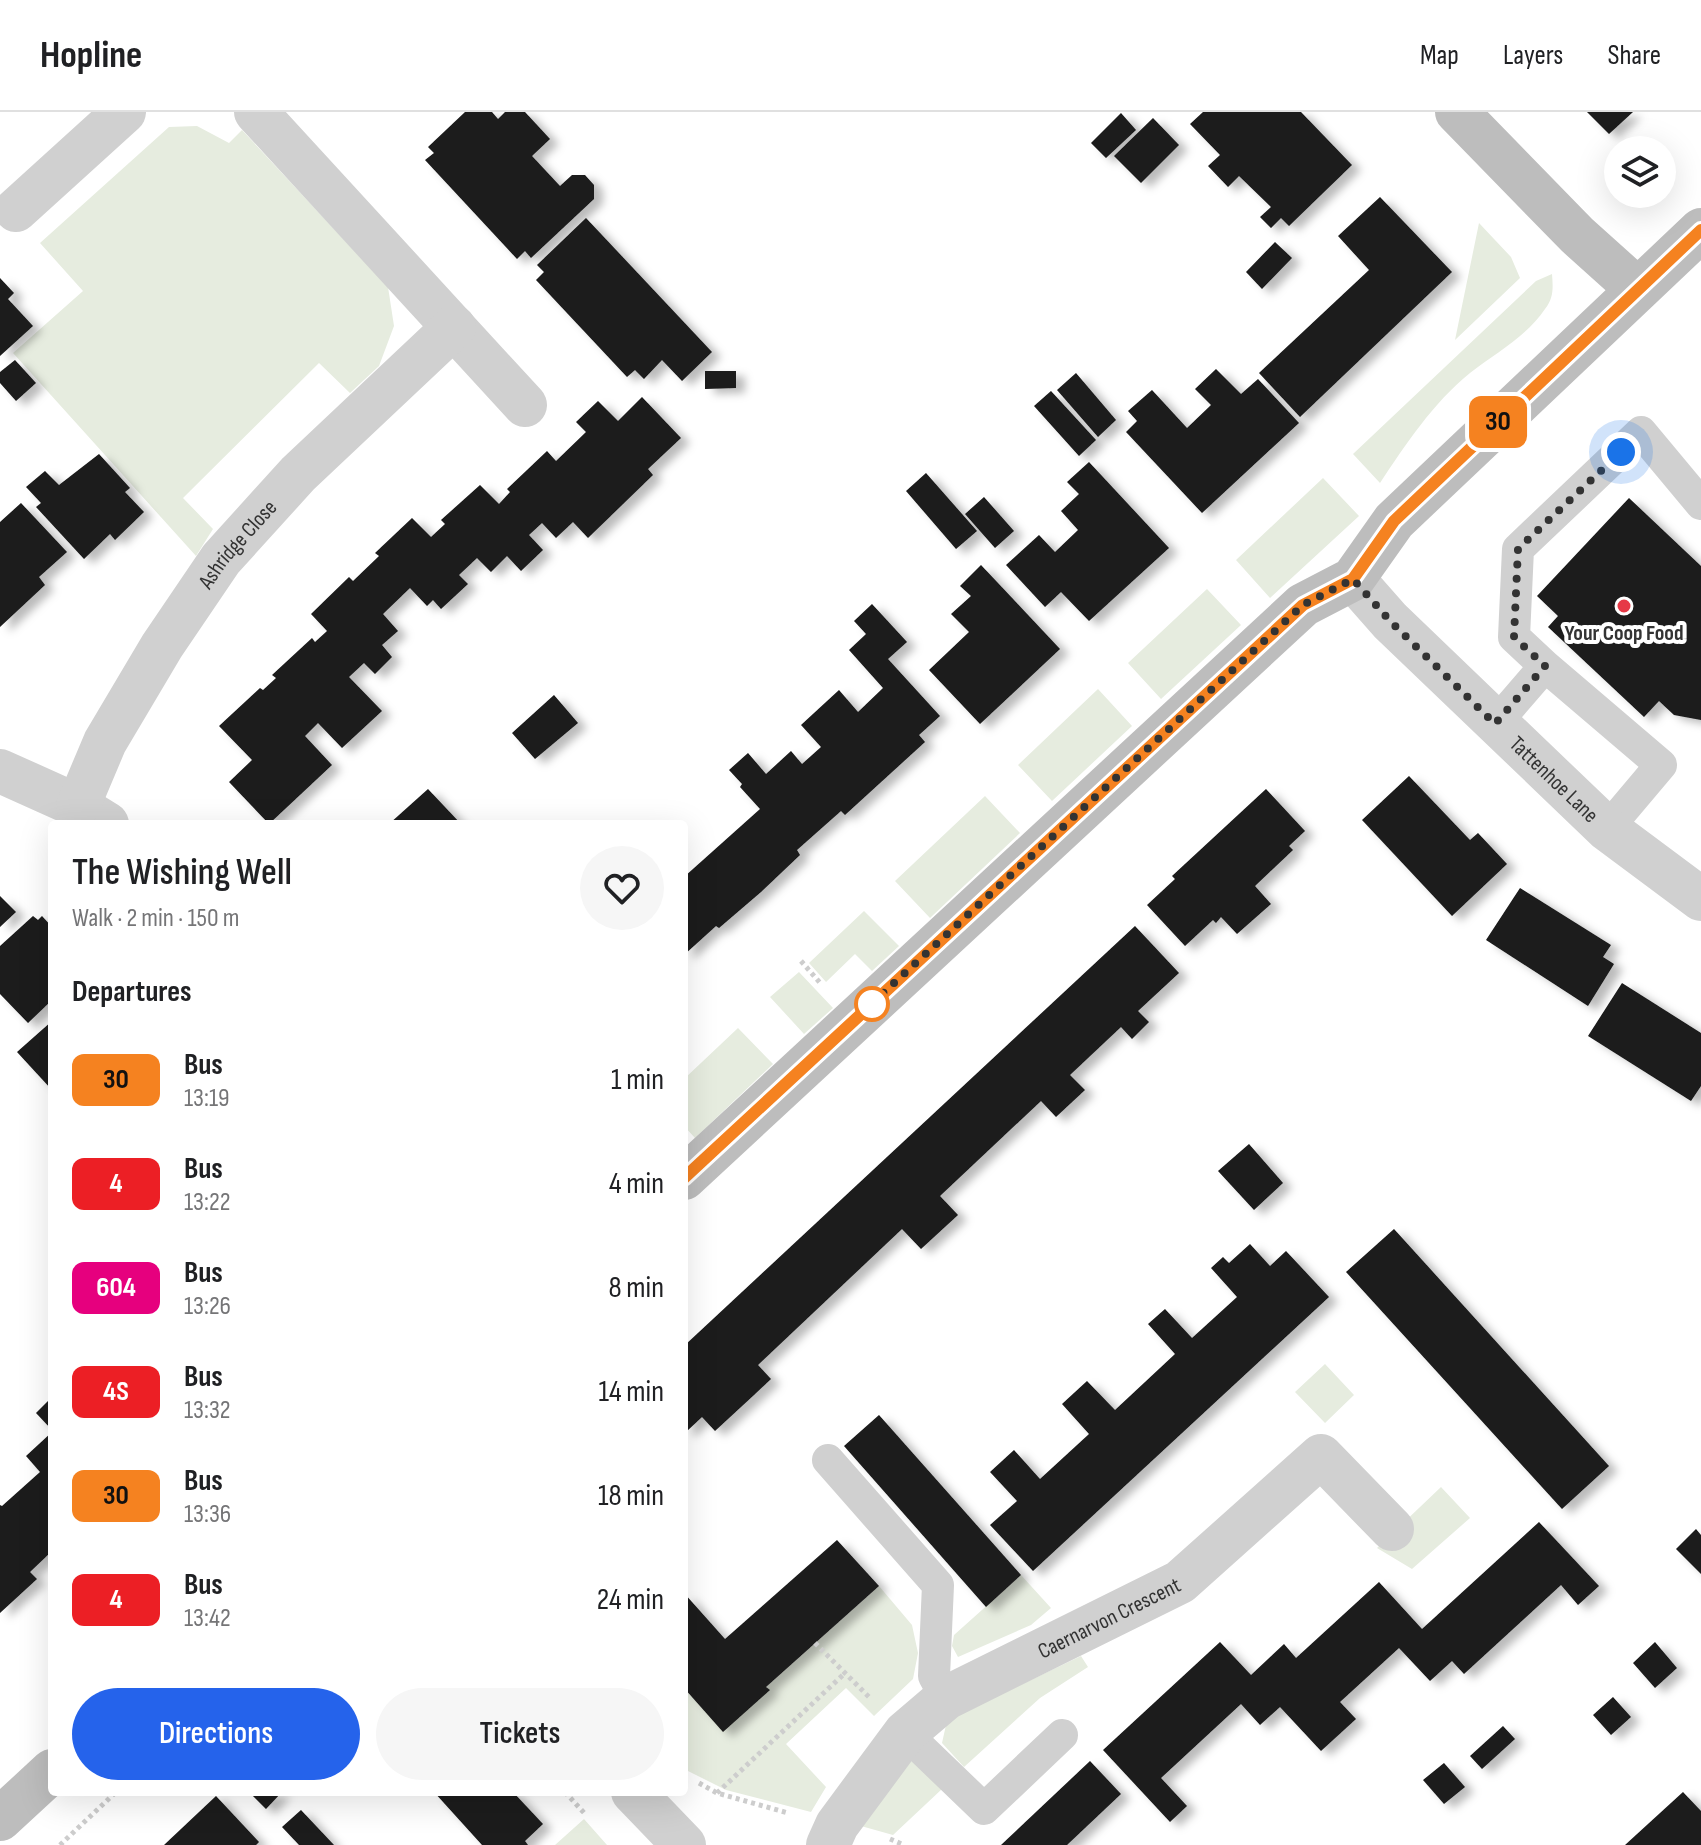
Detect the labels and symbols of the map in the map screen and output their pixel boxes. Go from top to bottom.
line badge: 30 [1462,396,1534,448]
your location [1601,432,1641,472]
street label: Ashridge Close [192,495,283,595]
marker: Your Coop Food [1615,597,1633,615]
place label: Your Coop Food [1564,620,1684,647]
street label: Tattenhoe Lane [1503,731,1604,829]
unlabelled marker [855,987,889,1021]
street label: Caernarvon Crescent [1034,1572,1186,1665]

